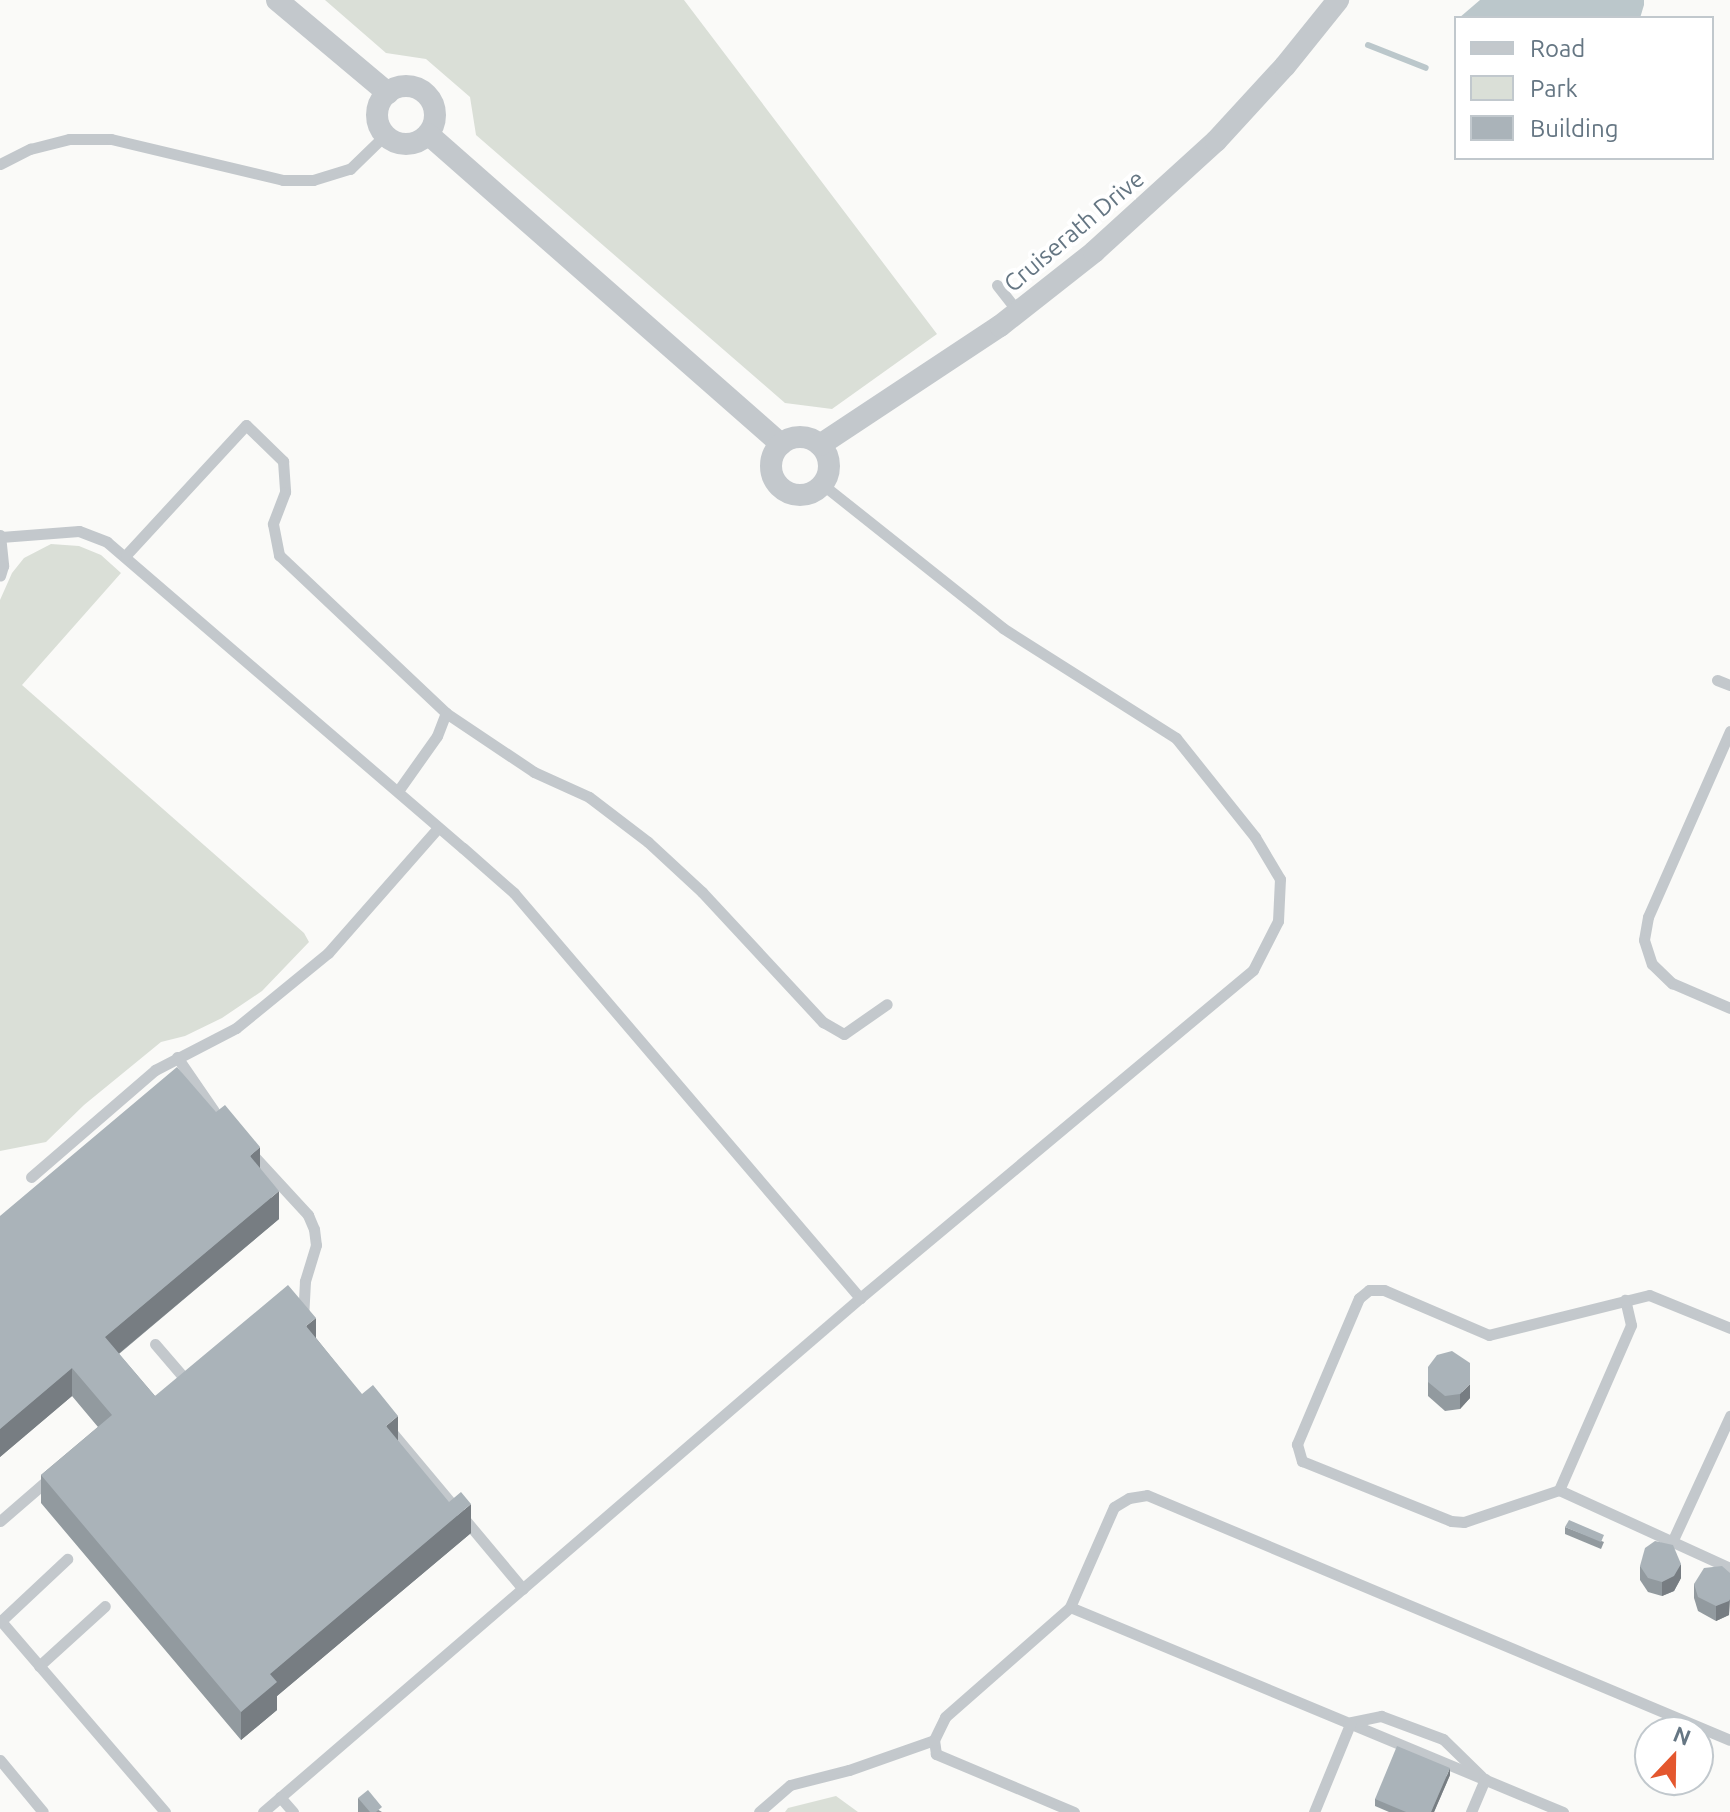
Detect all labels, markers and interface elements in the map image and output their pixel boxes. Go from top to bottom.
legend [1454,16,1714,160]
text: Road [1530,35,1585,62]
text: Park [1530,75,1578,102]
text: Building [1530,115,1618,142]
street label: Cruiserath Drive [998,164,1150,298]
north arrow [1634,1716,1714,1796]
text: N [1670,1720,1695,1750]

